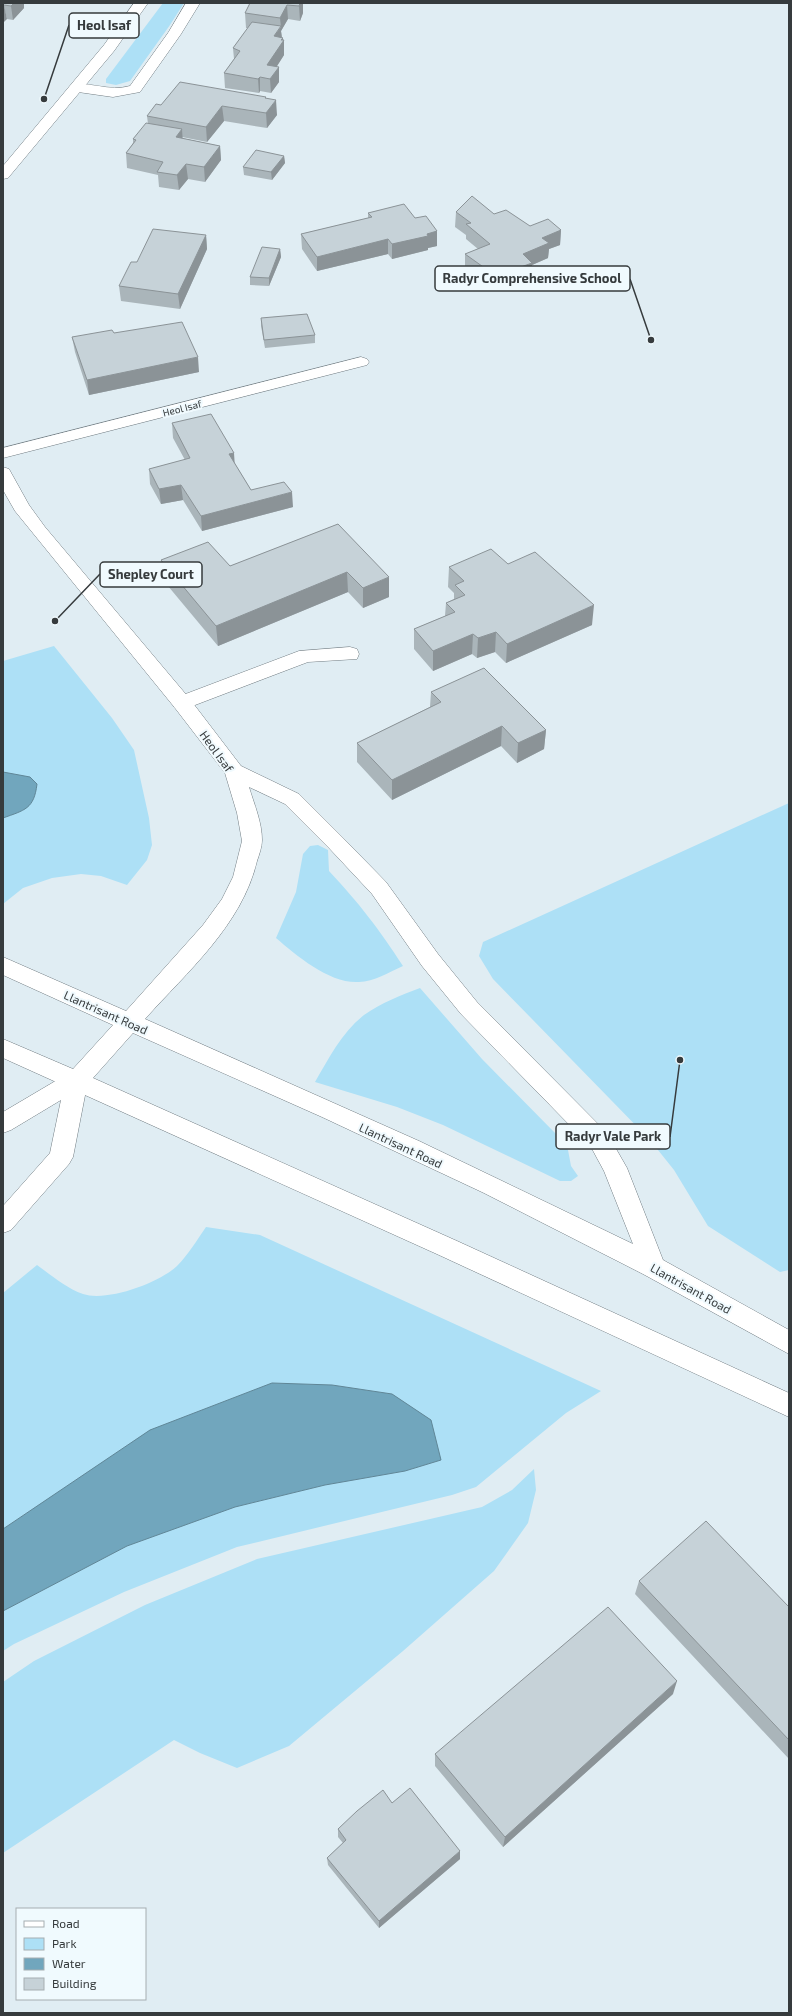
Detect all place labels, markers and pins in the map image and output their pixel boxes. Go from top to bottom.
callout: Heol Isaf [69,13,139,38]
callout: Radyr Comprehensive School [435,266,630,291]
callout: Shepley Court [100,562,202,587]
callout: Radyr Vale Park [556,1124,670,1149]

